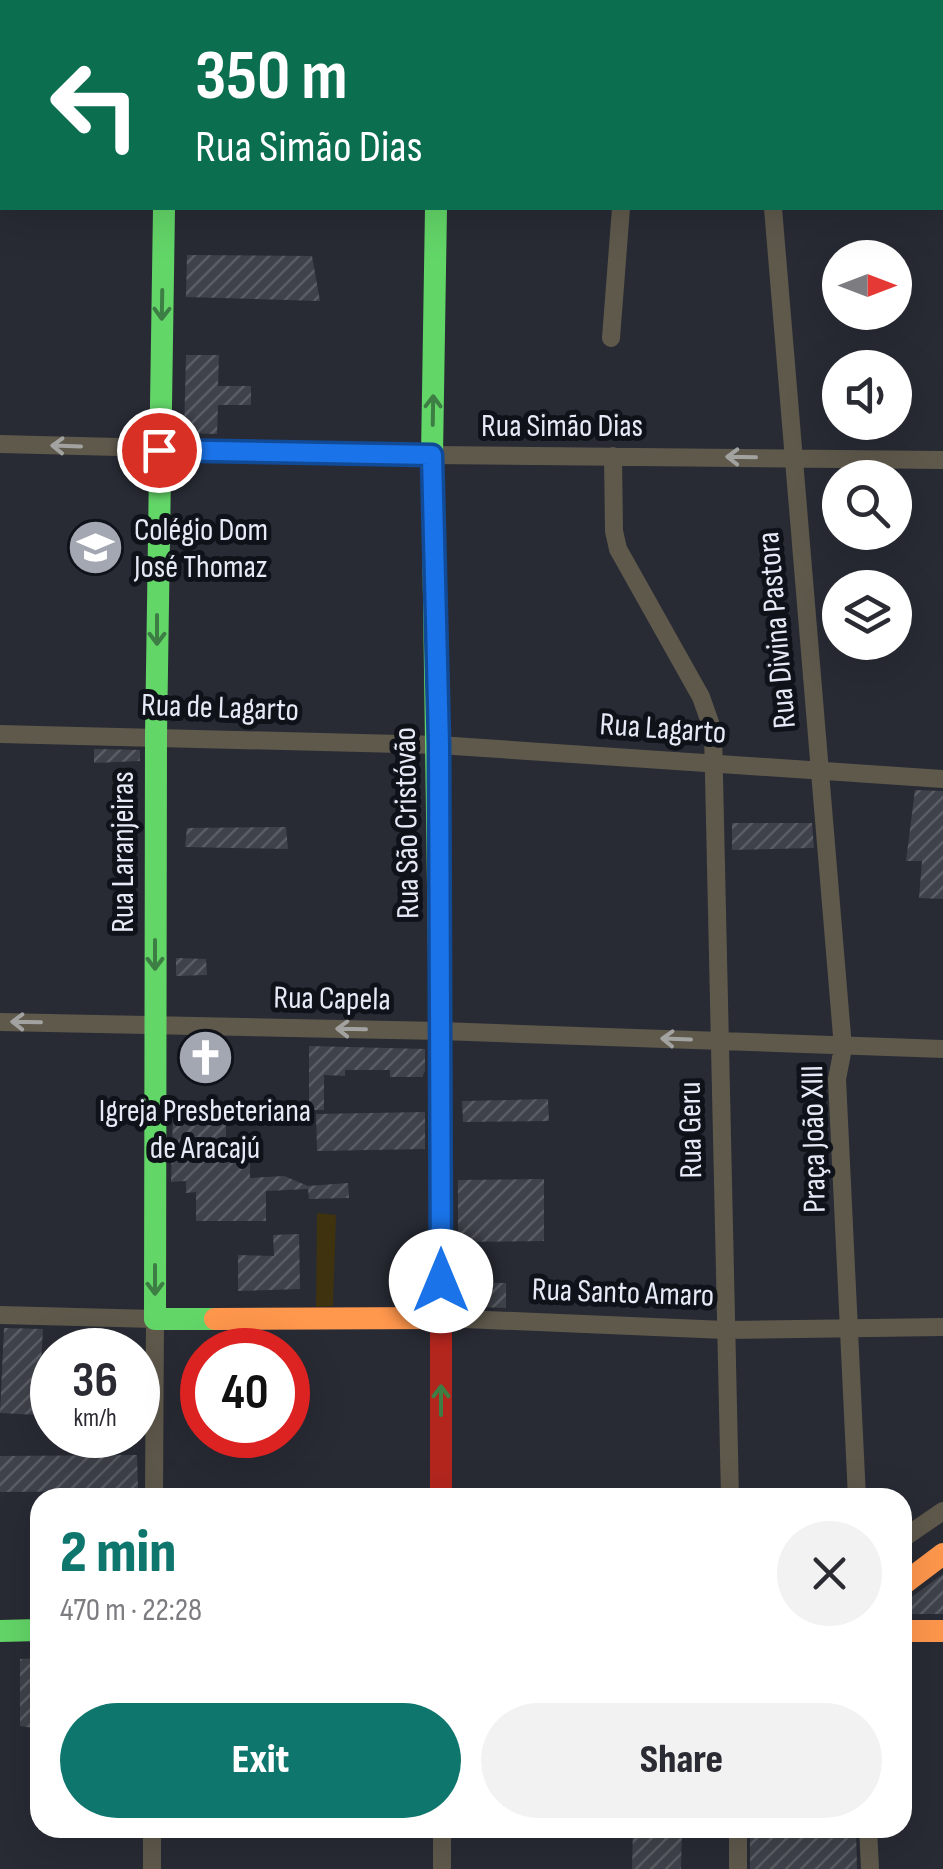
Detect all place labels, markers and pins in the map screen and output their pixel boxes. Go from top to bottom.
pin [117,408,202,493]
place label: Colégio Dom José Thomaz [133,511,268,587]
school or university icon: Colégio Dom José Thomaz [65,518,125,578]
church icon: Igreja Presbeteriana de Aracajú [175,1027,235,1087]
place label: Igreja Presbeteriana de Aracajú [99,1092,311,1168]

